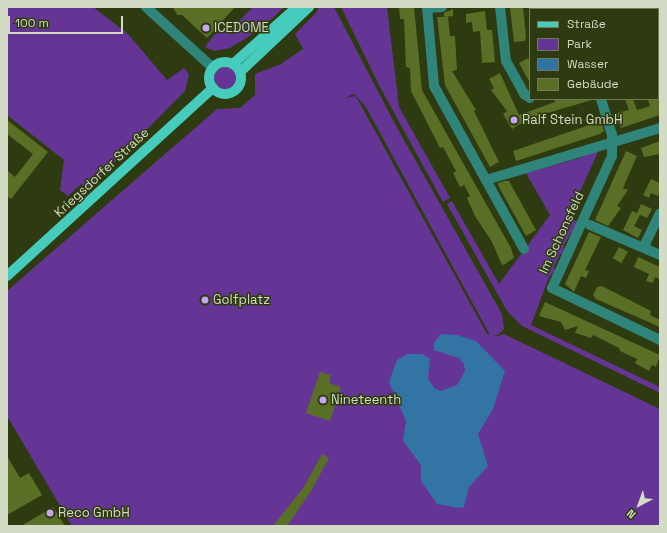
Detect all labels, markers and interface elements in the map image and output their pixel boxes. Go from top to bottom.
scale bar [10,8,125,34]
legend [529,8,659,100]
text: 100 m [15,15,49,31]
text: Straße [567,16,606,32]
place label: ICEDOME [214,20,269,36]
marker: ICEDOME [201,23,211,33]
text: Park [567,36,592,52]
text: Wasser [567,56,609,72]
text: Gebäude [567,76,619,92]
place label: Ralf Stein GmbH [522,112,623,128]
marker: Ralf Stein GmbH [509,115,519,125]
street label: Kriegsdorfer Straße [51,125,153,221]
street label: Im Schonsfeld [536,189,588,277]
place label: Golfplatz [213,292,270,308]
marker: Golfplatz [200,295,210,305]
place label: Nineteenth [331,392,401,408]
marker: Nineteenth [318,395,328,405]
north arrow [619,485,659,525]
place label: Reco GmbH [58,505,130,521]
text: N [624,506,639,522]
marker: Reco GmbH [45,508,55,518]

